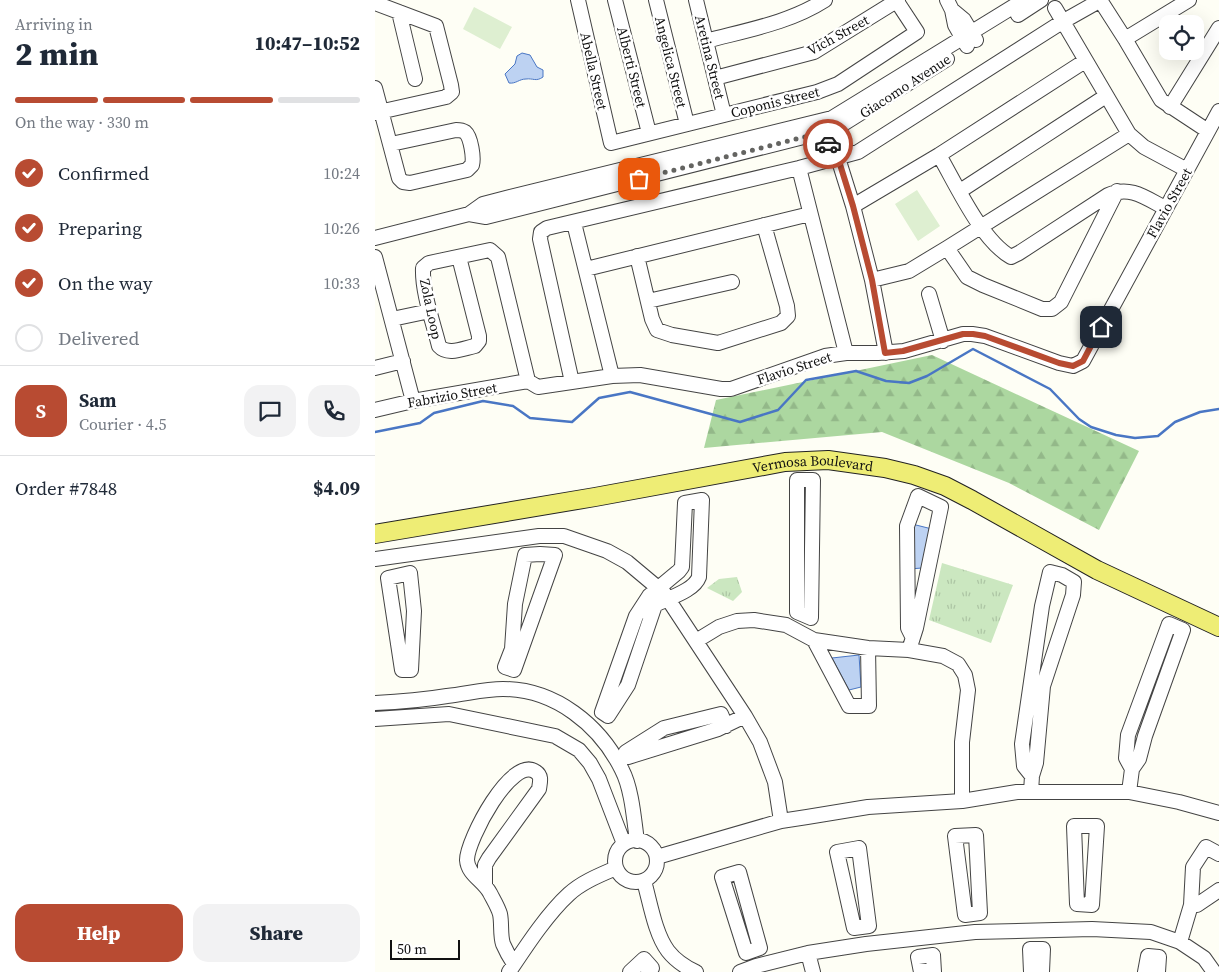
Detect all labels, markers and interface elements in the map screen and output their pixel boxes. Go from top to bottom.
street label: Vich Street [804,10,873,60]
text: Arriving in [15,13,93,35]
street label: Aretina Street [690,13,730,102]
street label: Angelica Street [650,14,692,110]
map controls [1159,15,1204,60]
button: locate [1159,15,1204,60]
street label: Alberti Street [612,24,652,110]
text: 10:47–10:52 [255,30,360,56]
street label: Abella Street [575,30,613,112]
text: 2 min [15,32,98,76]
street label: Giacomo Avenue [856,49,954,123]
street label: Coponis Street [729,81,822,123]
text: On the way · 330 m [15,111,149,133]
courier [803,119,853,169]
icon: car [814,130,842,158]
pin [618,158,660,200]
icon: check [15,159,43,187]
text: Confirmed [58,160,149,186]
text: 10:24 [323,162,360,184]
street label: Flavio Street [1141,164,1197,242]
icon: bag [625,165,653,193]
icon: check [15,214,43,242]
text: Preparing [58,215,142,241]
text: 10:26 [323,217,360,239]
icon: check [15,269,43,297]
text: On the way [58,270,153,296]
text: 10:33 [323,272,360,294]
street label: Zola Loop [415,277,447,341]
pin [1080,306,1122,348]
icon: home [1087,313,1115,341]
text: Delivered [58,325,139,351]
street label: Flavio Street [754,346,834,389]
street label: Fabrizio Street [406,377,499,413]
button: chat [244,385,296,437]
button: phone [308,385,360,437]
text: Sam [79,387,117,413]
text: S [36,398,46,424]
text: Courier · 4.5 [79,413,167,435]
street label: Vermosa Boulevard [751,450,875,478]
text: Order #7848 [15,475,117,501]
text: $4.09 [313,475,360,501]
button: Help [15,904,183,962]
button: Share [193,904,360,962]
scale bar [390,937,460,960]
text: 50 m [397,939,427,959]

